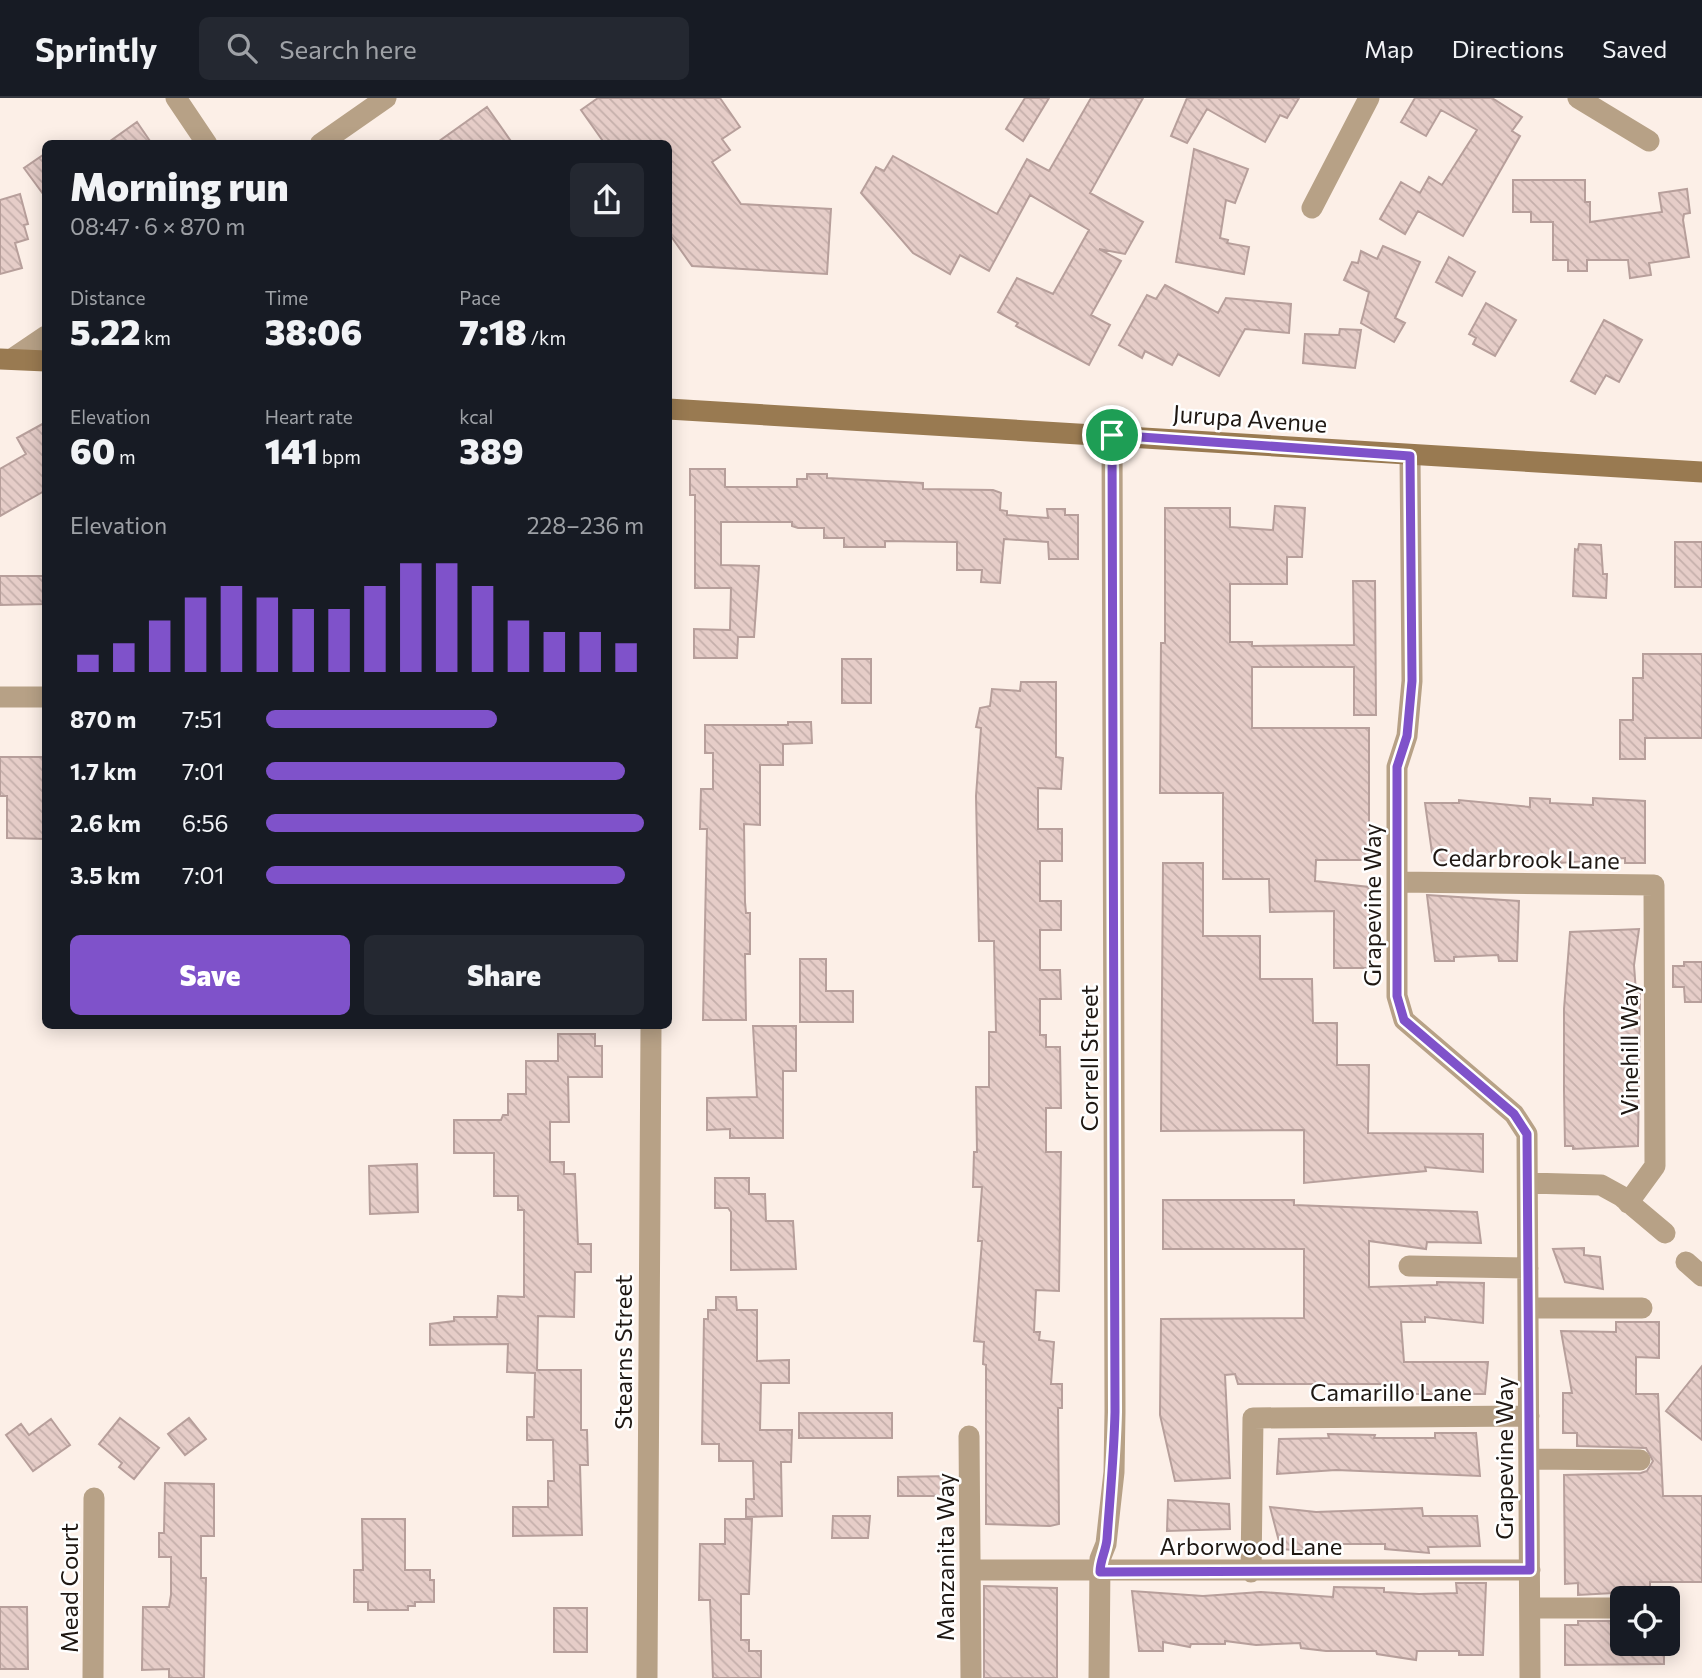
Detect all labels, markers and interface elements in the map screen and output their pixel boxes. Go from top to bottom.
search box [199,17,689,80]
text: Sprintly [35,28,157,69]
icon: search [223,29,261,67]
text: Search here [279,33,417,64]
text: Map [1364,34,1414,63]
text: Directions [1452,34,1564,63]
text: Saved [1602,34,1667,63]
text: Morning run [70,162,289,209]
button: share [570,163,644,237]
text: 08:47 · 6 × 870 m [70,212,245,240]
text: Distance [70,286,146,309]
text: Time [265,286,308,309]
text: Pace [459,286,501,309]
text: 5.22 [70,309,140,352]
text: 38:06 [265,309,362,352]
text: 7:18 [459,309,527,352]
text: km [140,326,171,349]
text: /km [527,326,566,349]
street label: Jurupa Avenue [1172,398,1328,438]
text: Elevation [70,405,150,428]
text: Heart rate [265,405,353,428]
text: kcal [459,405,493,428]
pin [1082,405,1142,465]
icon: arrive [1093,416,1131,454]
text: 60 [70,428,115,471]
text: 141 [265,428,318,471]
text: 389 [459,428,524,471]
text: m [115,445,136,468]
text: bpm [318,445,361,468]
text: Elevation [70,511,167,539]
text: 228–236 m [527,511,644,539]
text: 870 m [70,705,136,733]
text: 7:51 [182,705,223,733]
text: 1.7 km [70,757,137,785]
text: 7:01 [182,757,224,785]
text: 2.6 km [70,809,141,837]
text: 6:56 [182,809,229,837]
street label: Grapevine Way [1357,823,1386,987]
street label: Cedarbrook Lane [1432,842,1620,874]
text: 3.5 km [70,861,140,889]
text: 7:01 [182,861,224,889]
button: Save [70,935,350,1015]
button: Share [364,935,644,1015]
street label: Vinehill Way [1614,982,1643,1116]
street label: Correll Street [1074,984,1103,1131]
street label: Stearns Street [608,1274,637,1430]
street label: Grapevine Way [1489,1376,1518,1540]
street label: Camarillo Lane [1310,1377,1472,1406]
street label: Manzanita Way [930,1473,959,1641]
street label: Mead Court [54,1523,83,1653]
street label: Arborwood Lane [1160,1531,1342,1560]
map controls [1610,1586,1680,1656]
button: locate [1610,1586,1680,1656]

